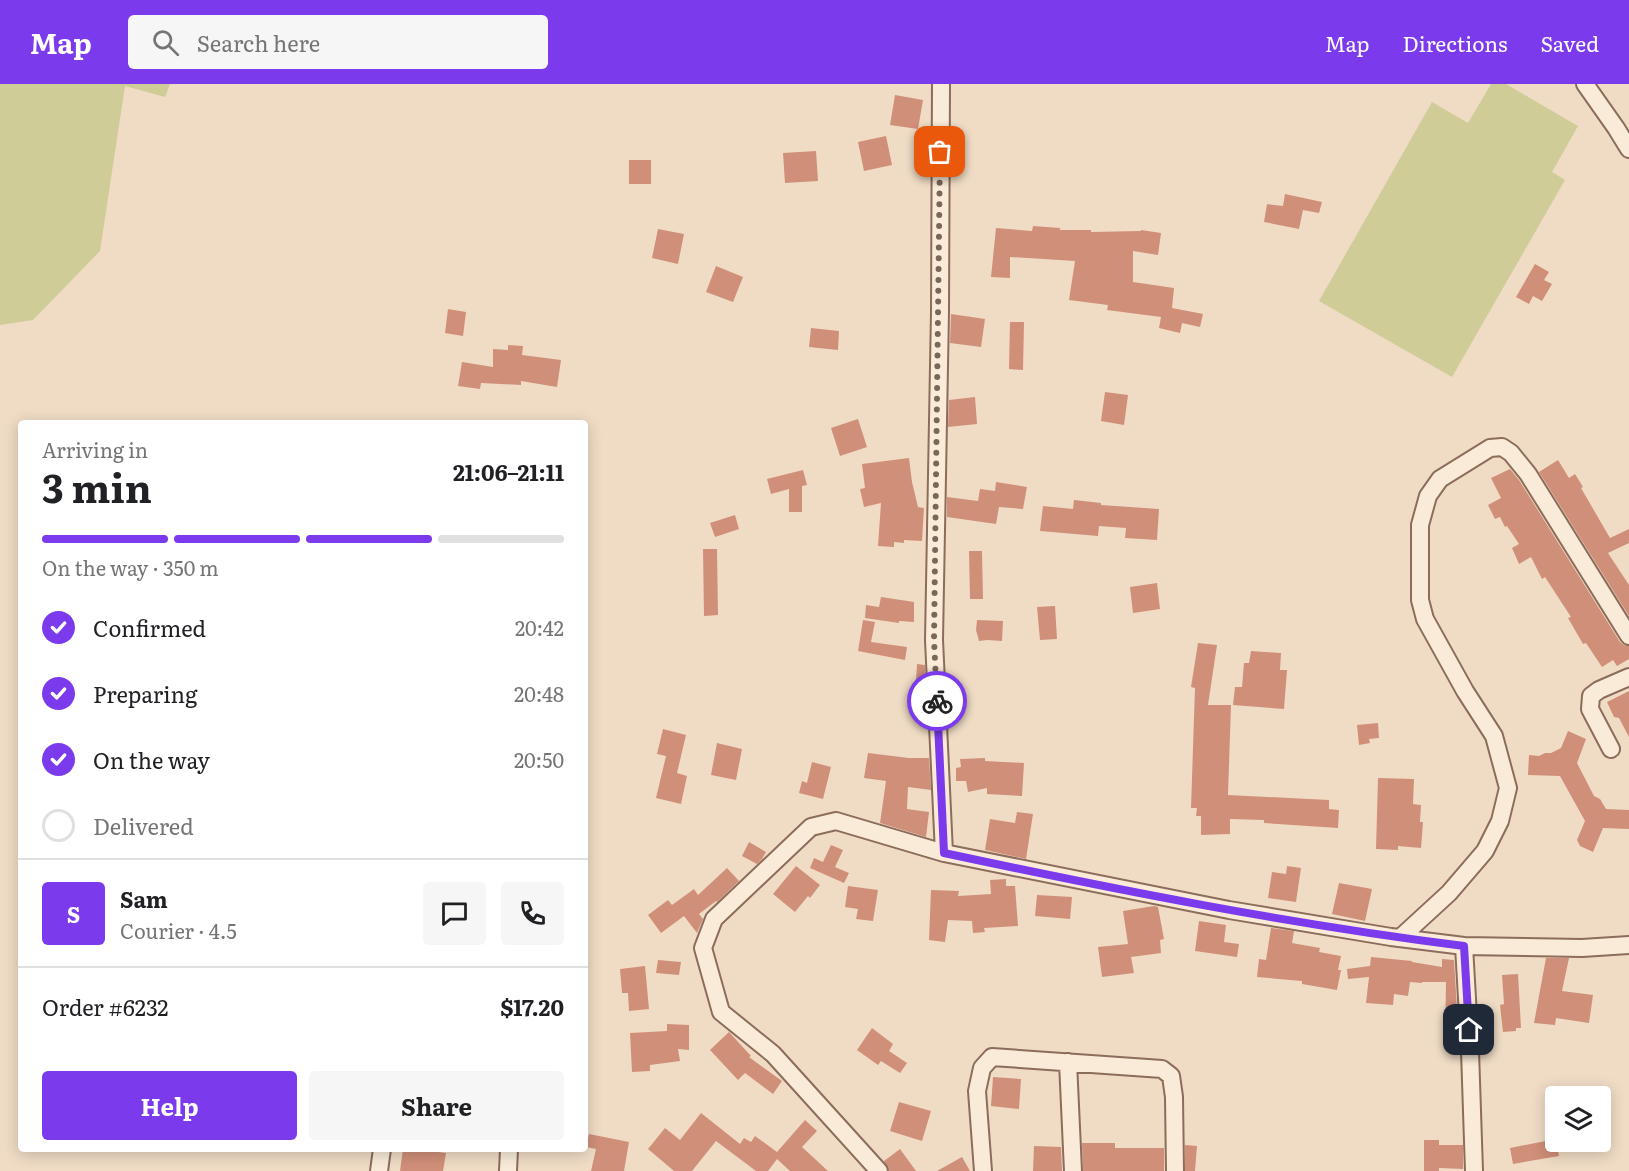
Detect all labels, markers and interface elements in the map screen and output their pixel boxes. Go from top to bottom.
search box [128,15,548,69]
text: Map [30,21,92,63]
icon: search [149,26,182,59]
text: Search here [197,26,320,59]
text: Map [1325,27,1370,58]
text: Directions [1403,27,1508,58]
text: Saved [1541,27,1599,58]
pin [914,126,965,177]
icon: bag [923,135,956,168]
text: Arriving in [42,434,148,464]
text: 21:06–21:11 [453,455,564,488]
text: 3 min [42,457,152,515]
text: On the way · 350 m [42,552,219,582]
icon: check [42,611,75,644]
text: Confirmed [93,611,206,644]
text: 20:42 [515,612,564,642]
courier [907,671,967,731]
icon: check [42,677,75,710]
text: Preparing [93,677,197,710]
text: 20:48 [514,678,564,708]
icon: bike [921,685,954,718]
icon: check [42,743,75,776]
text: On the way [93,743,210,776]
text: 20:50 [514,744,564,774]
text: Delivered [93,809,194,842]
text: Sam [120,882,168,915]
button: chat [423,882,486,945]
button: phone [501,882,564,945]
text: S [67,897,80,930]
text: Courier · 4.5 [120,915,237,945]
text: Order #6232 [42,990,168,1023]
text: $17.20 [500,990,564,1023]
pin [1443,1004,1494,1055]
icon: home [1452,1013,1485,1046]
button: Help [42,1071,297,1140]
button: Share [309,1071,564,1140]
map controls [1545,1086,1611,1152]
button: layers [1545,1086,1611,1152]

